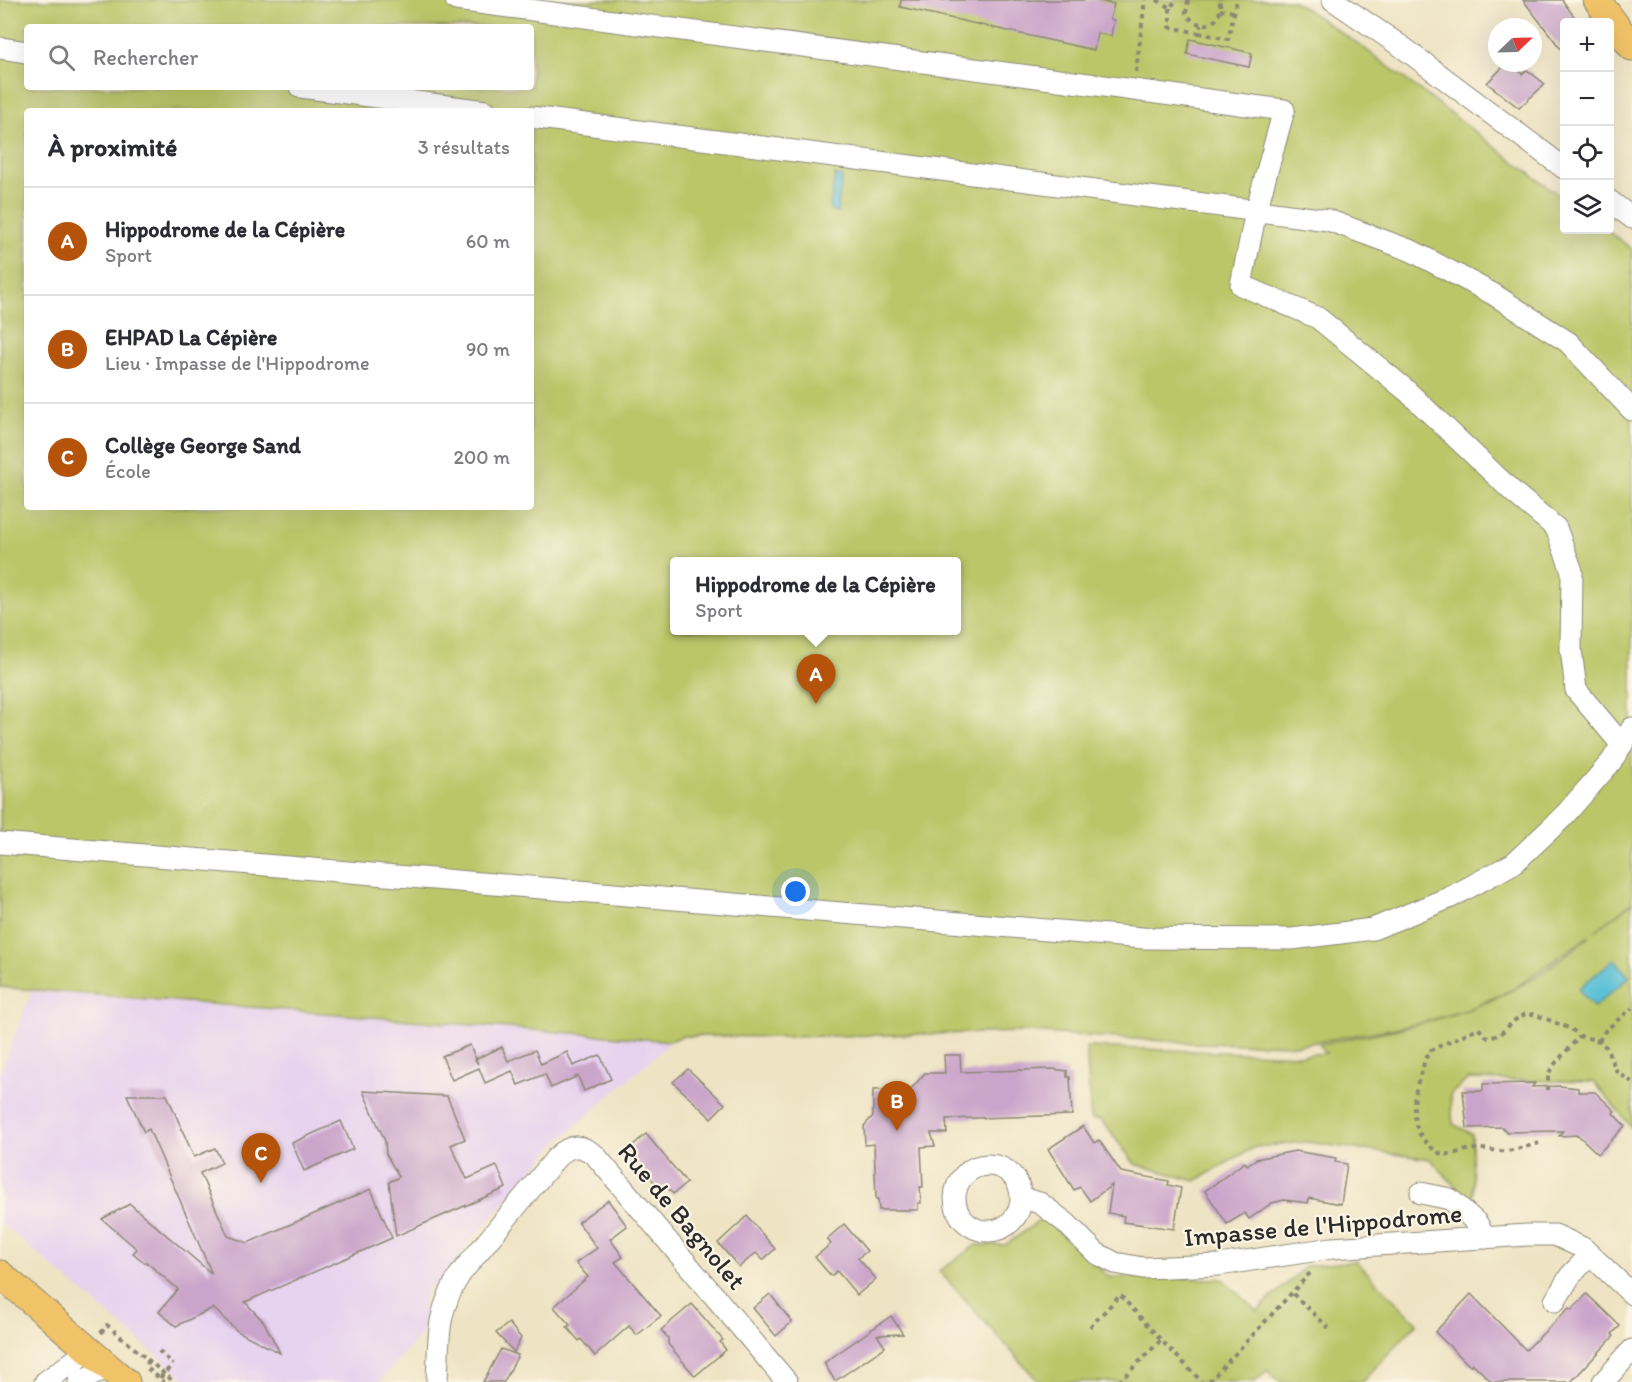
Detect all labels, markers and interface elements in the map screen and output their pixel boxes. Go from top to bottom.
north arrow [1488,18,1542,72]
map controls [1560,18,1614,234]
button: + [1560,18,1614,72]
search box [24,24,534,90]
icon: search [45,41,78,74]
text: Rechercher [93,44,198,71]
button: − [1560,72,1614,126]
button: locate [1560,126,1614,180]
text: À proximité [48,131,177,163]
text: 3 résultats [418,135,510,159]
button: layers [1560,180,1614,234]
text: Hippodrome de la Cépière [105,216,345,243]
text: A [61,229,74,253]
text: 60 m [466,229,510,253]
text: Sport [105,243,152,267]
text: EHPAD La Cépière [105,324,277,351]
text: B [61,337,74,361]
text: 90 m [466,337,510,361]
text: Lieu · Impasse de l'Hippodrome [105,351,370,375]
text: Collège George Sand [105,432,301,459]
text: C [61,445,74,469]
text: 200 m [454,445,510,469]
text: École [105,459,151,483]
popup [670,557,961,635]
text: Hippodrome de la Cépière [695,571,936,598]
text: Sport [695,598,742,622]
pin: A [796,654,836,704]
your location [781,877,810,906]
pin: B [878,1082,916,1131]
pin: C [242,1134,280,1183]
street label: Rue de Bagnolet [611,1136,753,1296]
street label: Impasse de l'Hippodrome [1182,1197,1464,1253]

